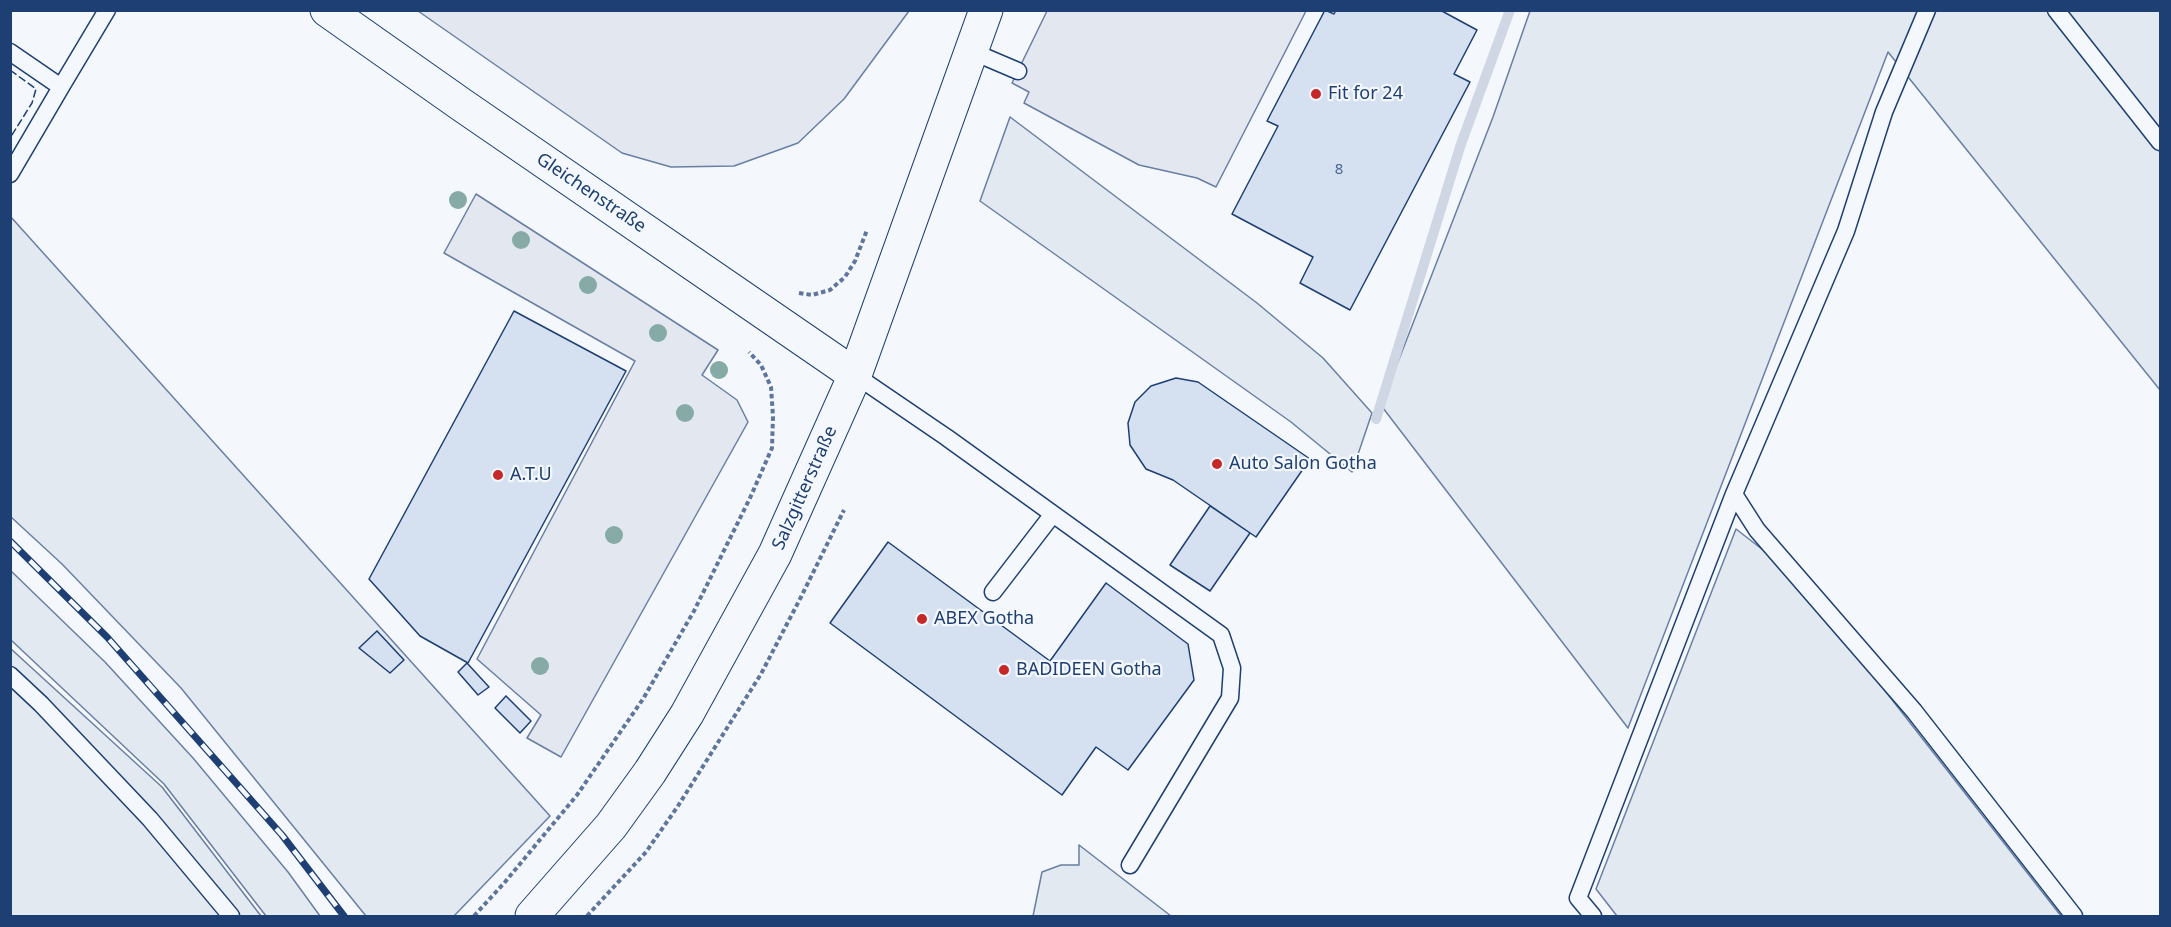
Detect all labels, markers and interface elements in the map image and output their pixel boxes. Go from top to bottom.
place label: Fit for 24 [1328,83,1403,105]
marker: Fit for 24 [1309,87,1323,101]
street label: Gleichenstraße [532,148,650,238]
house number: 8 [1335,161,1343,179]
street label: Salzgitterstraße [768,423,842,553]
place label: Auto Salon Gotha [1229,453,1377,475]
marker: Auto Salon Gotha [1210,457,1224,471]
place label: A.T.U [510,464,552,486]
marker: A.T.U [491,468,505,482]
place label: ABEX Gotha [934,608,1034,630]
marker: ABEX Gotha [915,612,929,626]
place label: BADIDEEN Gotha [1016,659,1162,681]
marker: BADIDEEN Gotha [997,663,1011,677]

